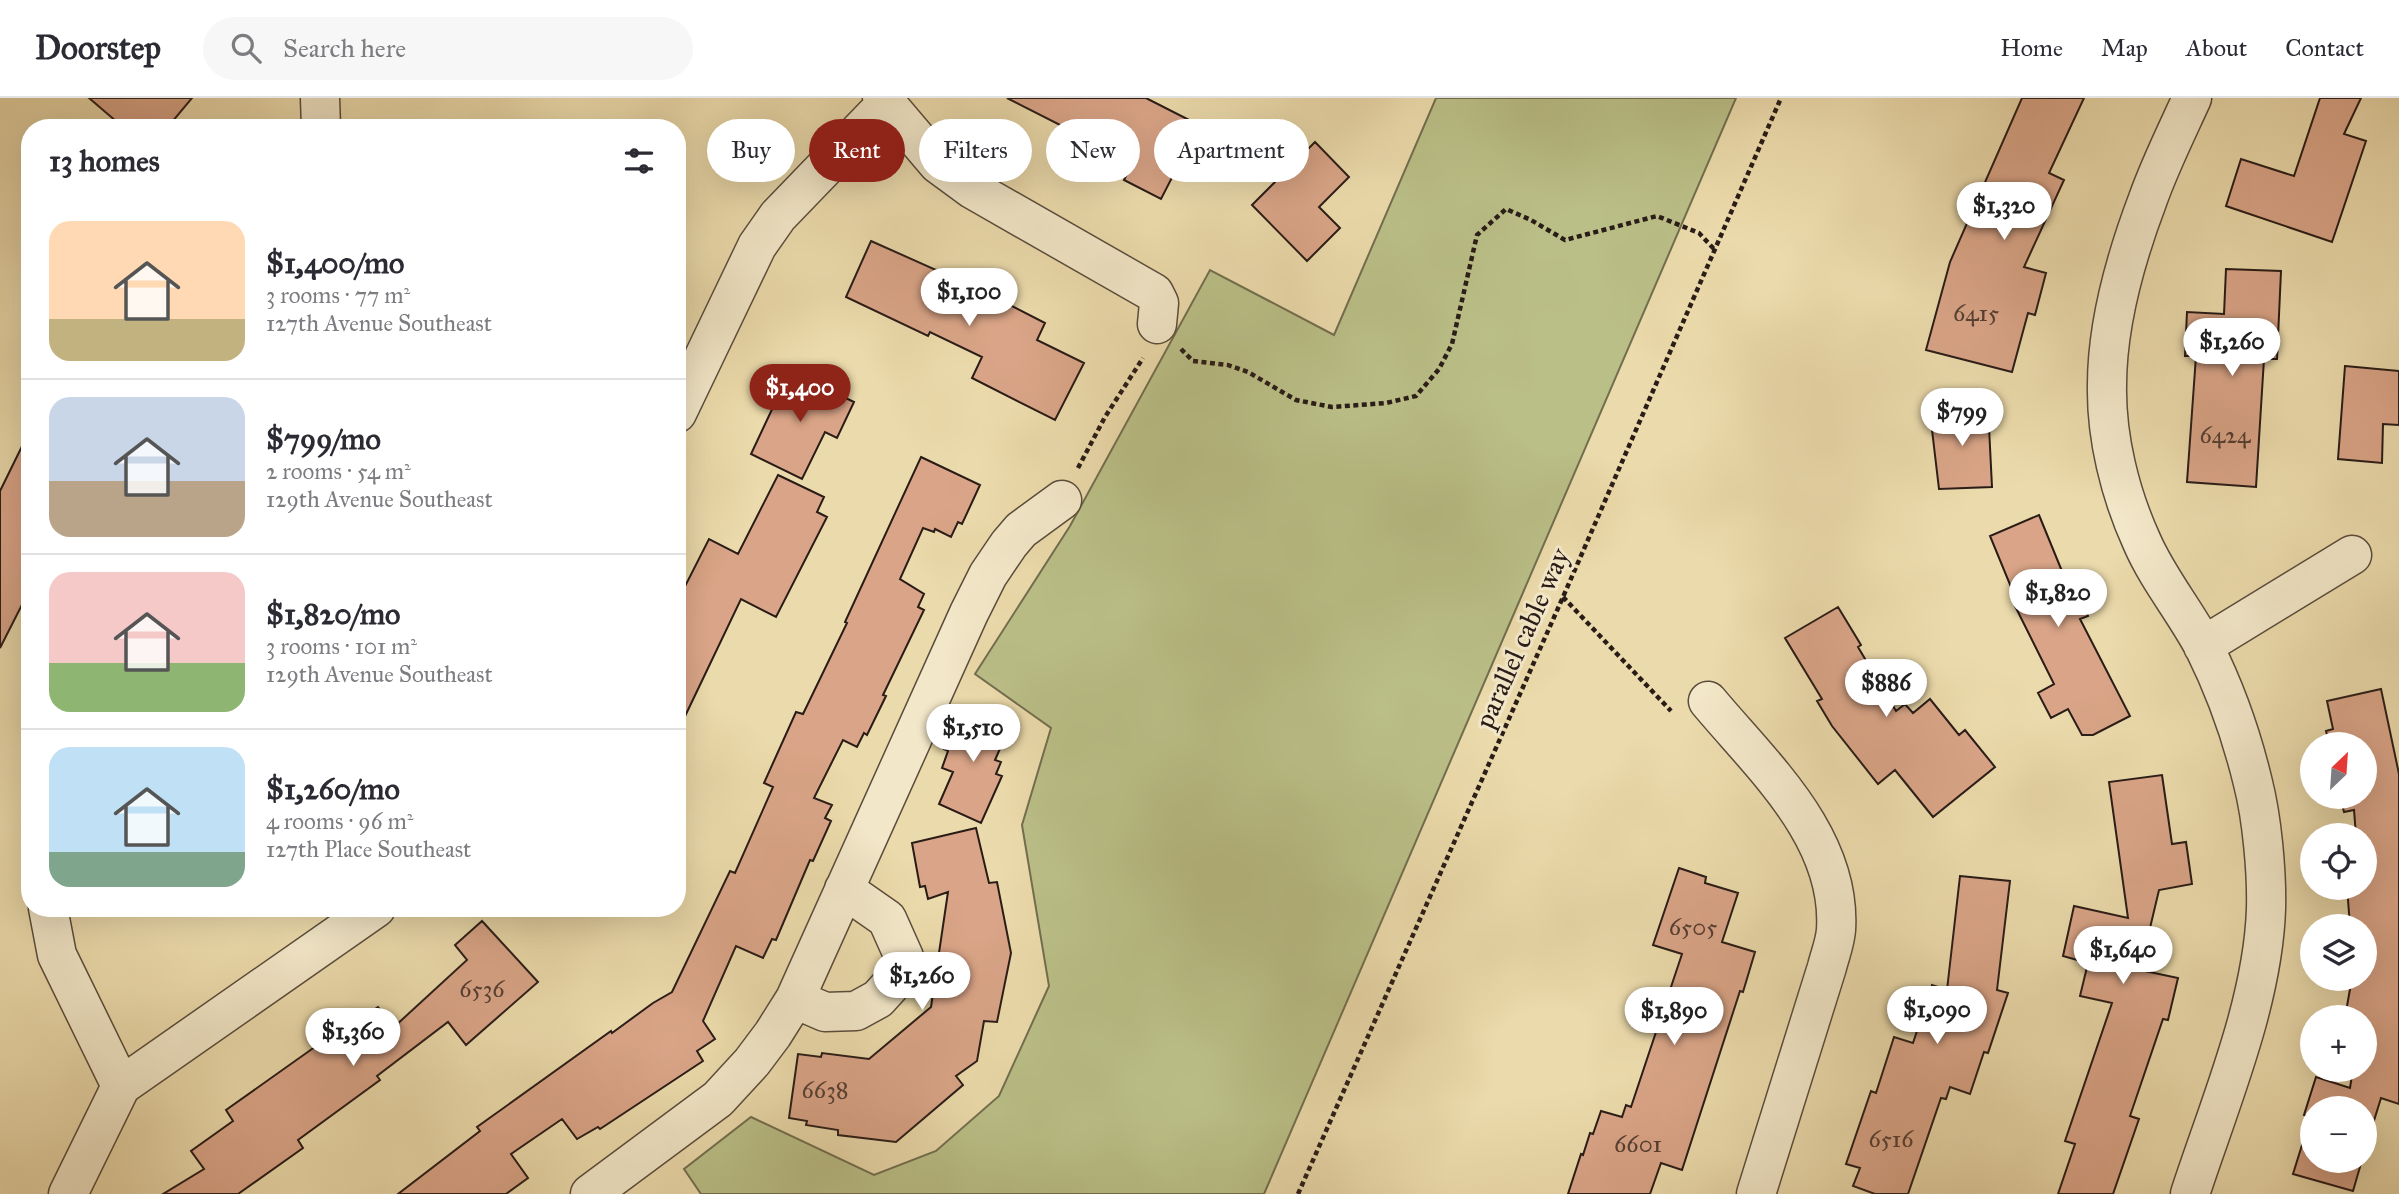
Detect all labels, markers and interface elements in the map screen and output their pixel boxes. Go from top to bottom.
search box [203,17,693,80]
text: Doorstep [35,28,161,68]
icon: search [227,29,265,67]
text: Search here [283,32,406,64]
text: Home [2000,33,2063,63]
text: Map [2101,33,2148,63]
text: About [2186,33,2247,63]
text: Contact [2285,33,2364,63]
chip: Buy [707,119,795,182]
chip: Rent [809,119,905,182]
chip: Filters [919,119,1032,182]
chip: New [1046,119,1140,182]
chip: Apartment [1154,119,1309,182]
icon: filters [620,142,658,180]
text: 13 homes [49,143,160,179]
pin: $1,320 [1947,183,2061,242]
text: $1,320 [1973,191,2035,219]
text: $1,400/mo [266,245,404,281]
icon: home [105,249,189,333]
pin: $1,100 [912,268,1026,328]
text: $1,100 [937,277,1001,305]
text: 3 rooms · 77 m² [266,281,410,309]
house number: 6415 [1953,298,1999,328]
text: 127th Avenue Southeast [266,309,492,337]
pin: $1,260 [2175,318,2289,378]
text: $1,260 [2199,327,2265,355]
pin: $1,400 [743,364,857,424]
text: $1,400 [766,373,834,401]
pin: $799 [1921,388,2003,448]
text: $799 [1937,397,1987,425]
house number: 6424 [2200,420,2251,450]
text: $799/mo [266,421,381,457]
icon: home [105,425,189,509]
text: 2 rooms · 54 m² [266,457,411,485]
text: 129th Avenue Southeast [266,485,493,513]
street label: parallel cable way [1466,542,1578,734]
pin: $1,820 [2001,570,2115,629]
text: $1,820 [2025,578,2091,606]
text: $1,820/mo [266,596,400,632]
icon: home [105,600,189,684]
text: 3 rooms · 101 m² [266,632,417,660]
text: 129th Avenue Southeast [266,660,493,688]
pin: $886 [1845,660,1927,719]
text: $886 [1861,668,1911,696]
pin: $1,510 [916,704,1030,764]
text: $1,510 [942,713,1004,741]
north arrow [2300,732,2376,808]
map controls [2300,732,2377,1173]
text: $1,260/mo [266,771,400,807]
icon: home [105,775,189,859]
text: 4 rooms · 96 m² [266,807,413,835]
button: locate [2300,823,2377,900]
text: 127th Place Southeast [266,835,471,863]
house number: 6505 [1669,912,1717,942]
button: layers [2300,914,2377,991]
pin: $1,640 [2066,926,2180,986]
text: $1,640 [2090,935,2156,963]
pin: $1,260 [865,953,979,1012]
text: $1,260 [889,961,955,989]
house number: 6536 [459,974,505,1004]
pin: $1,090 [1880,986,1994,1046]
pin: $1,890 [1617,988,1731,1047]
text: $1,090 [1903,995,1971,1023]
text: $1,890 [1641,996,1707,1024]
button: + [2300,1005,2377,1082]
pin: $1,360 [296,1009,410,1068]
text: $1,360 [321,1017,385,1045]
house number: 6638 [802,1075,848,1105]
button: − [2300,1096,2377,1173]
house number: 6516 [1868,1124,1914,1154]
house number: 6601 [1614,1129,1662,1159]

